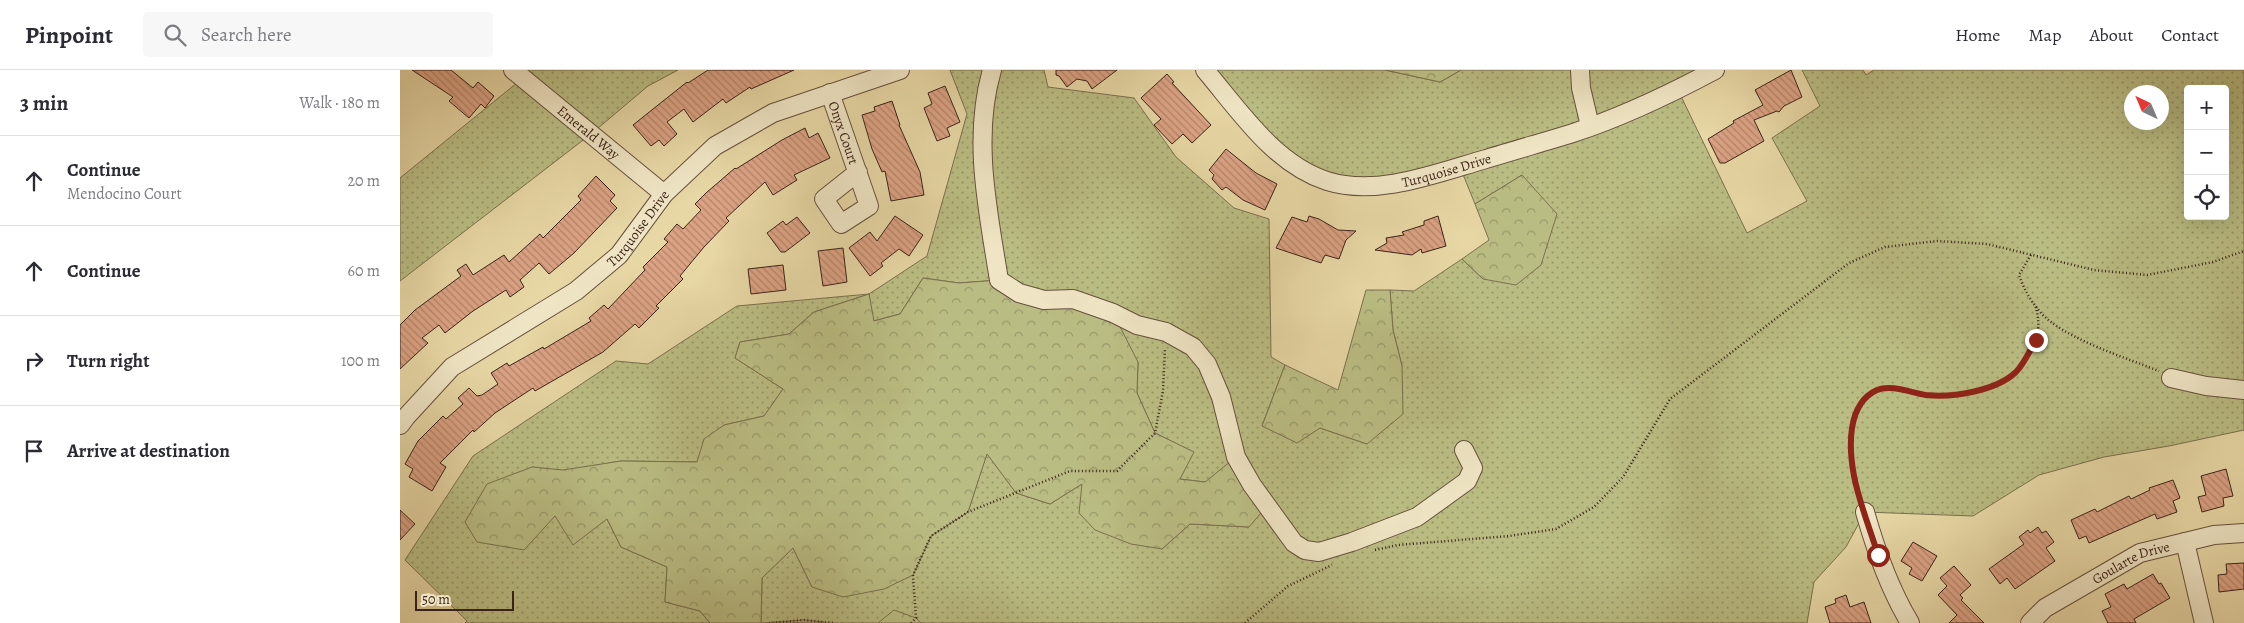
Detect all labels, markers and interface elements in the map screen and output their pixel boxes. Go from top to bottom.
search box [143,12,493,57]
text: Pinpoint [25,19,113,51]
icon: search [161,21,189,49]
text: Search here [201,22,291,48]
text: Home [1955,23,2000,47]
text: Map [2028,23,2061,47]
text: About [2089,23,2133,47]
text: Contact [2161,23,2219,47]
north arrow [2124,85,2169,130]
map controls [2184,85,2229,220]
button: + [2184,85,2229,130]
text: 3 min [20,89,68,117]
text: Walk · 180 m [299,92,380,114]
street label: Onyx Court [824,98,864,167]
street label: Emerald Way [553,101,625,164]
button: − [2184,130,2229,175]
street label: Turquoise Drive [1400,149,1493,192]
text: Continue [67,157,141,183]
icon: ahead [20,167,48,195]
text: 20 m [347,170,380,192]
button: locate [2184,175,2229,220]
text: Mendocino Court [67,183,182,205]
street label: Turquoise Drive [603,186,673,271]
icon: ahead [20,257,48,285]
text: Continue [67,258,141,284]
text: 60 m [348,260,380,282]
route end [2025,329,2048,352]
icon: right [20,347,48,375]
text: Turn right [67,348,149,374]
text: 100 m [341,350,380,372]
icon: arrive [20,437,48,465]
text: Arrive at destination [67,438,230,464]
street label: Goularte Drive [2088,537,2171,588]
route start [1867,544,1890,567]
scale bar [415,588,514,611]
text: 50 m [422,590,450,609]

